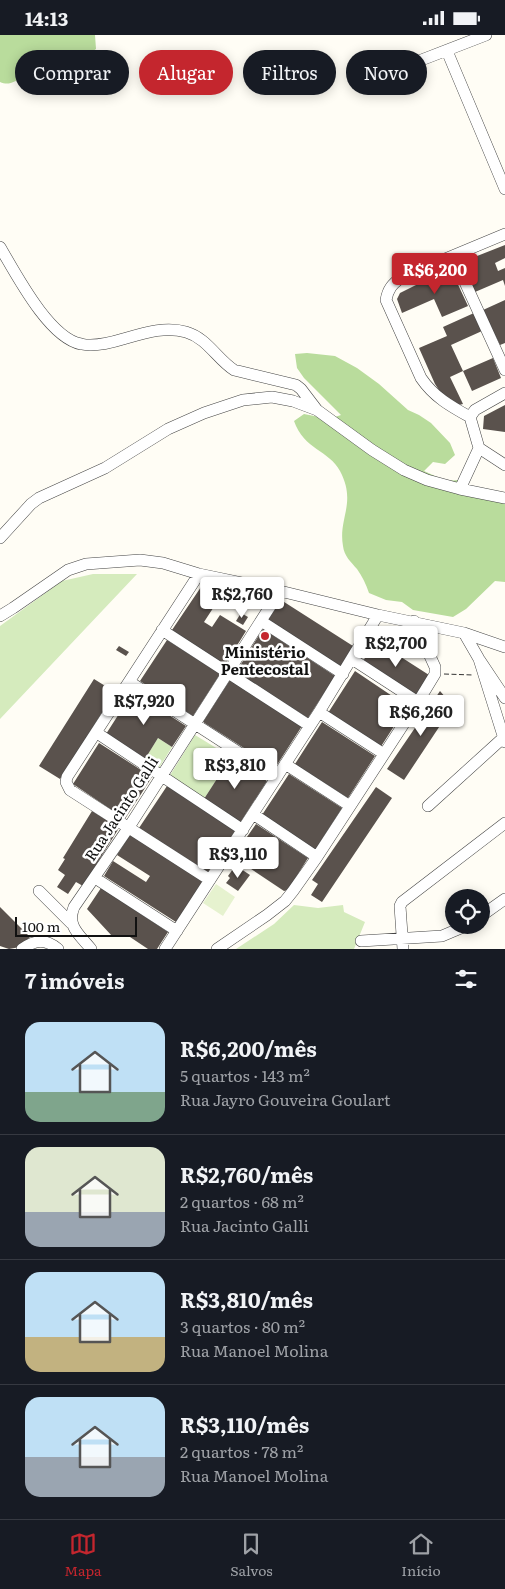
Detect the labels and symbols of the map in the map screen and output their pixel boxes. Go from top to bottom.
pin: R$6,200 [389,253,481,295]
pin: R$2,760 [196,577,288,619]
pin: R$2,700 [350,625,442,668]
marker: Ministério Pentecostal [259,630,271,642]
place label: Ministério Pentecostal [221,640,310,680]
pin: R$7,920 [98,683,190,726]
pin: R$6,260 [375,695,467,737]
pin: R$3,810 [189,747,281,790]
street label: Rua Jacinto Galli [78,751,163,865]
pin: R$3,110 [192,837,284,879]
scale bar [15,914,138,937]

